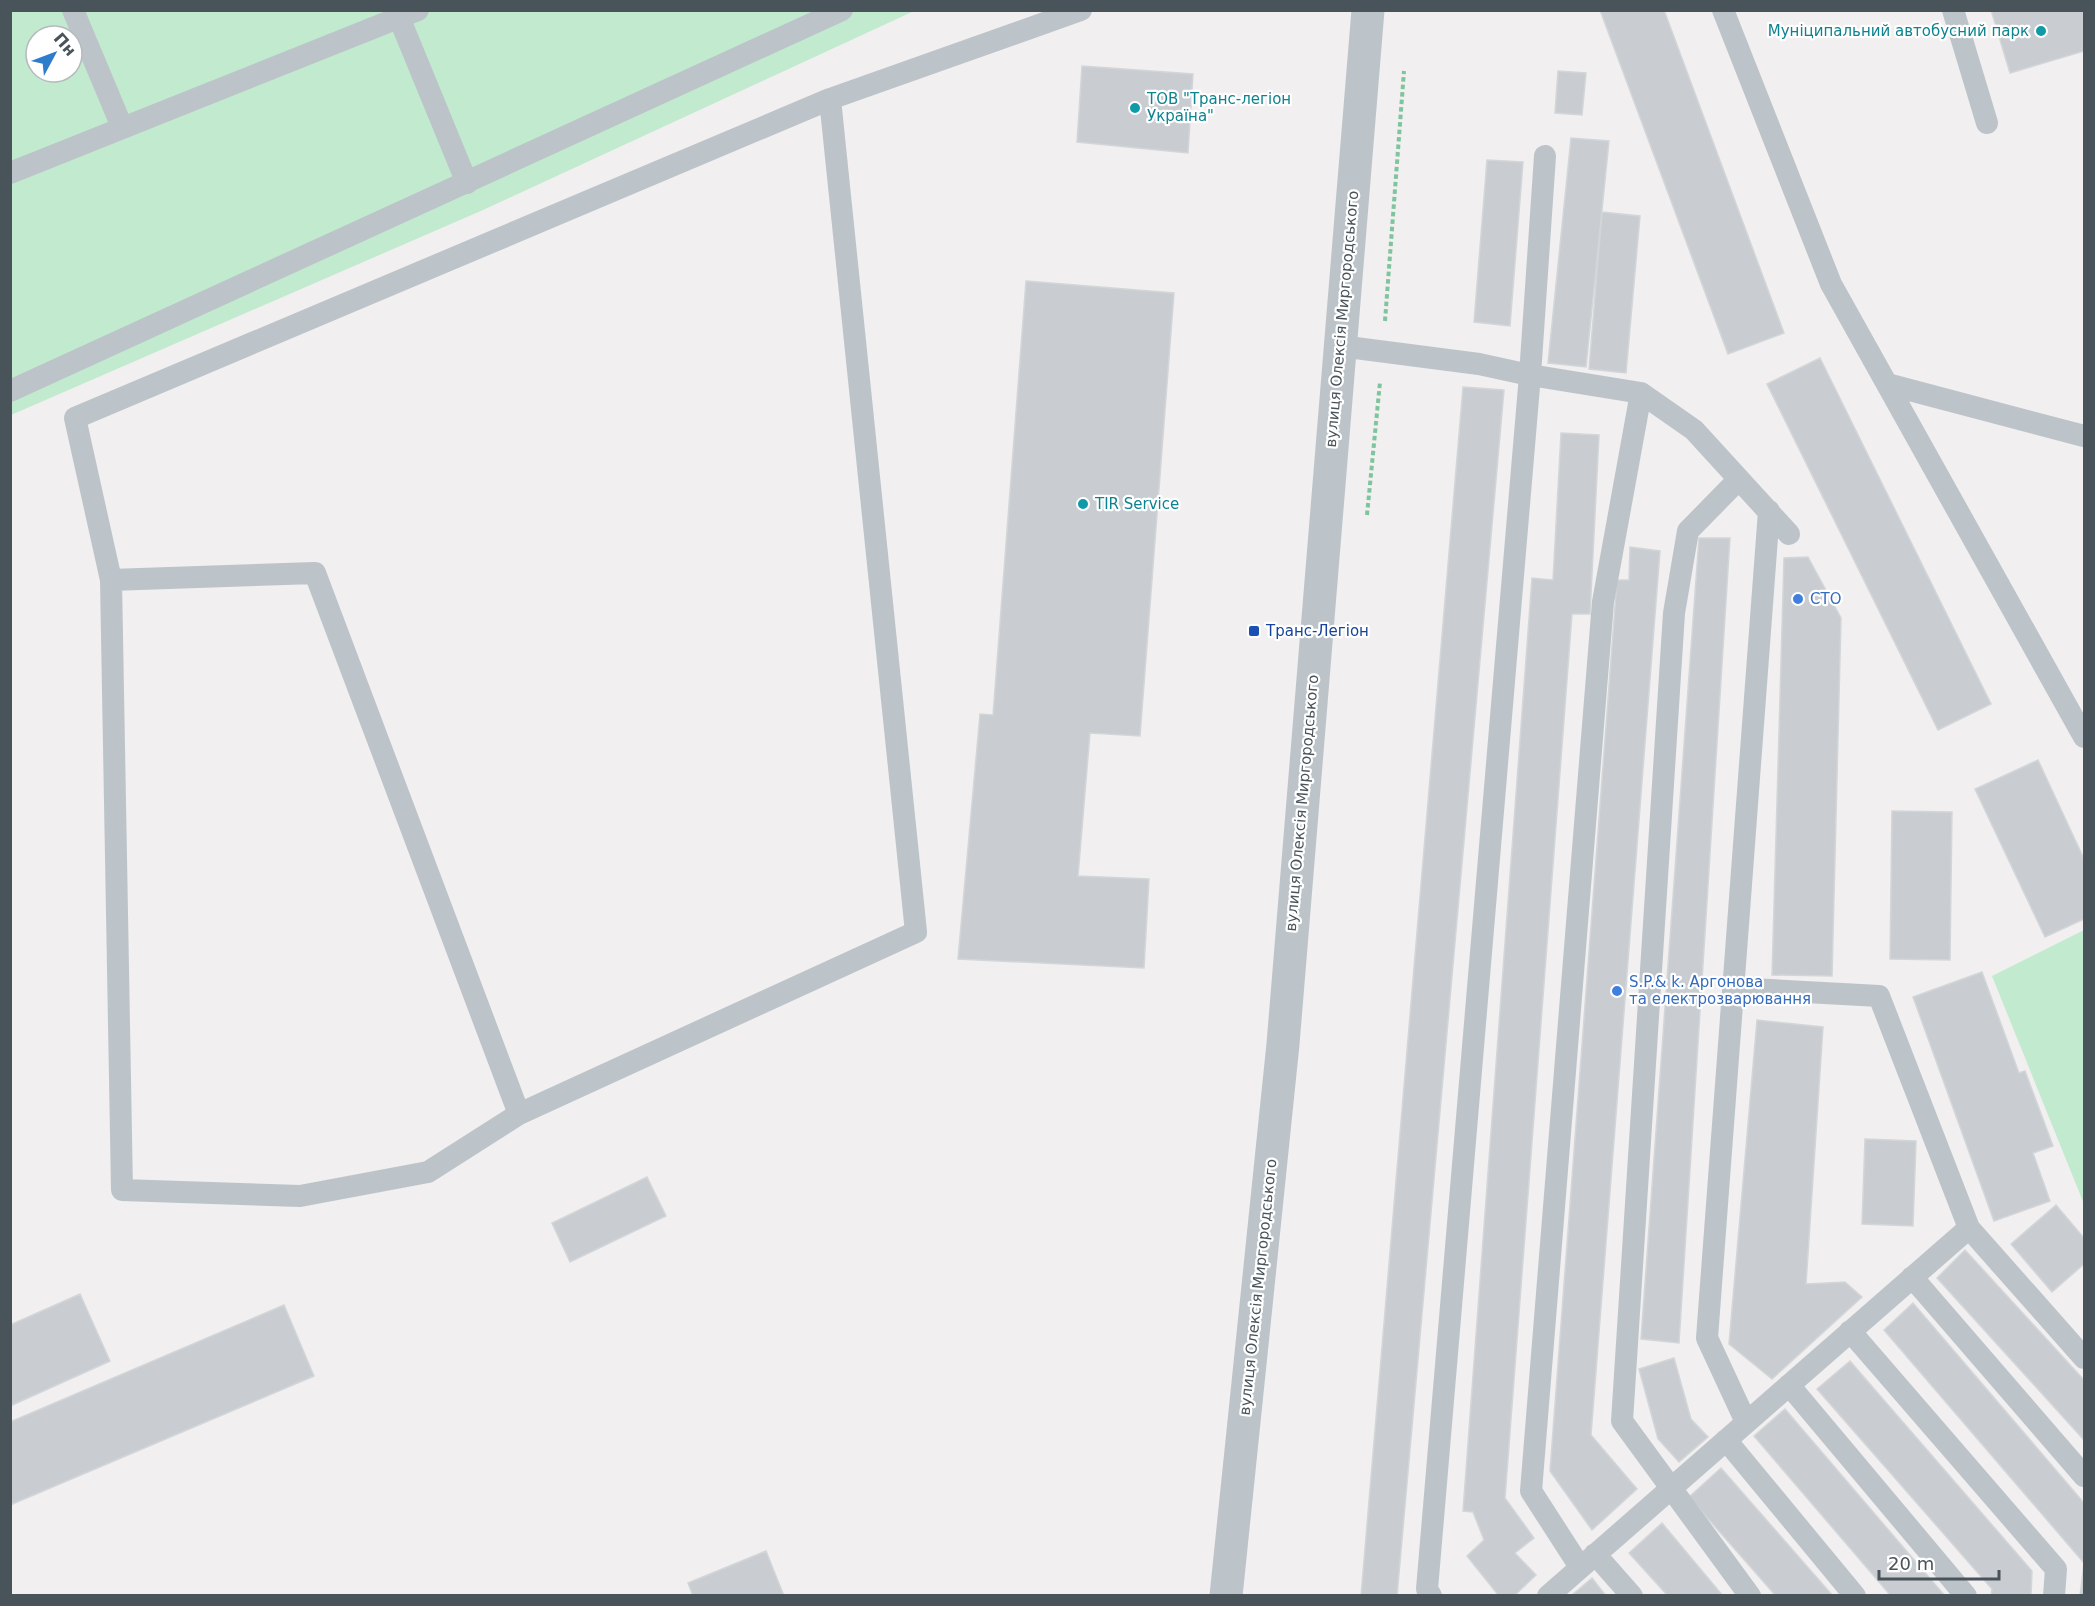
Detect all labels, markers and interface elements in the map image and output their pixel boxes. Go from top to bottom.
place label: Муніципальний автобусний парк [1768,22,2029,40]
north arrow [24,24,84,84]
marker: Муніципальний автобусний парк [2034,24,2048,38]
text: Пн [50,29,80,60]
place label: ТОВ "Транс-легіон Україна" [1146,90,1291,125]
marker: ТОВ "Транс-легіон Україна" [1128,101,1142,115]
street label: вулиця Олексія Миргородського [1322,190,1362,448]
place label: TIR Service [1094,495,1179,513]
marker: TIR Service [1076,497,1090,511]
place label: СТО [1810,590,1841,608]
marker: СТО [1791,592,1805,606]
place label: Транс-Легіон [1265,622,1369,640]
marker: Транс-Легіон [1247,624,1261,638]
street label: вулиця Олексія Миргородського [1282,674,1322,932]
place label: S.P.& k. Аргонова та електрозварювання [1629,973,1811,1008]
marker: S.P.& k. Аргонова та електрозварювання [1610,984,1624,998]
street label: вулиця Олексія Миргородського [1236,1158,1280,1416]
scale bar [1879,1543,1999,1581]
text: 20 m [1888,1553,1934,1574]

